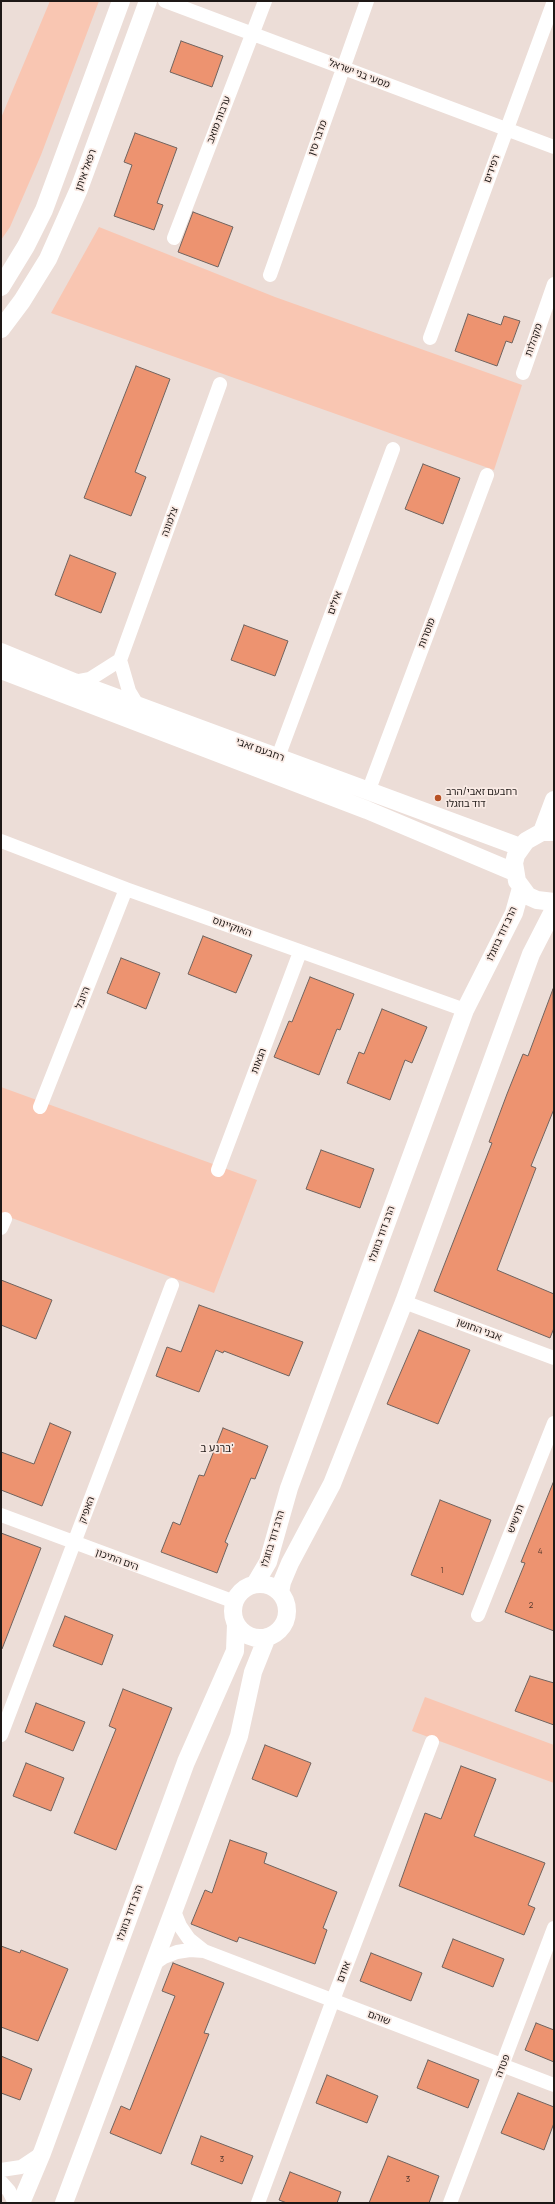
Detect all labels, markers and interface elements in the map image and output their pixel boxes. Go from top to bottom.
street label: מסעי בני ישראל [327,57,391,91]
street label: ערבות מואב [204,95,234,145]
street label: מדבר סין [306,119,330,157]
street label: רפאל איתן [73,147,99,193]
street label: רפידים [481,153,503,185]
street label: מקהלות [523,322,545,358]
street label: צלמונה [159,506,181,538]
street label: אילים [325,590,345,616]
street label: מוסרות [416,616,438,650]
street label: רחבעם זאבי [234,736,286,764]
place label: רחבעם זאבי/הרב דוד בוזגלו [446,786,517,810]
marker: רחבעם זאבי/הרב דוד בוזגלו [433,793,443,803]
street label: הרב דוד בוזגלו [484,905,520,963]
street label: האוקיינוס [211,914,253,940]
street label: היובל [73,985,93,1011]
street label: הגאות [249,1047,269,1075]
street label: הרב דוד בוזגלו [366,1204,398,1264]
street label: אבני החושן [455,1316,503,1344]
district label: ברנע ב' [200,1442,234,1456]
street label: האפיק [76,1495,98,1525]
street label: תרשיש [505,1503,527,1535]
street label: הרב דוד בוזגלו [259,1509,287,1569]
street label: הים התיכון [94,1547,140,1573]
house number: 4 [538,1547,542,1557]
house number: 1 [440,1566,444,1576]
house number: 2 [529,1601,533,1611]
street label: הרב דוד בוזגלו [114,1883,146,1943]
street label: אודם [335,1960,353,1984]
street label: שוהם [366,2008,392,2028]
street label: פטדה [493,2053,513,2079]
house number: 3 [220,2155,224,2165]
house number: 3 [406,2175,410,2185]

